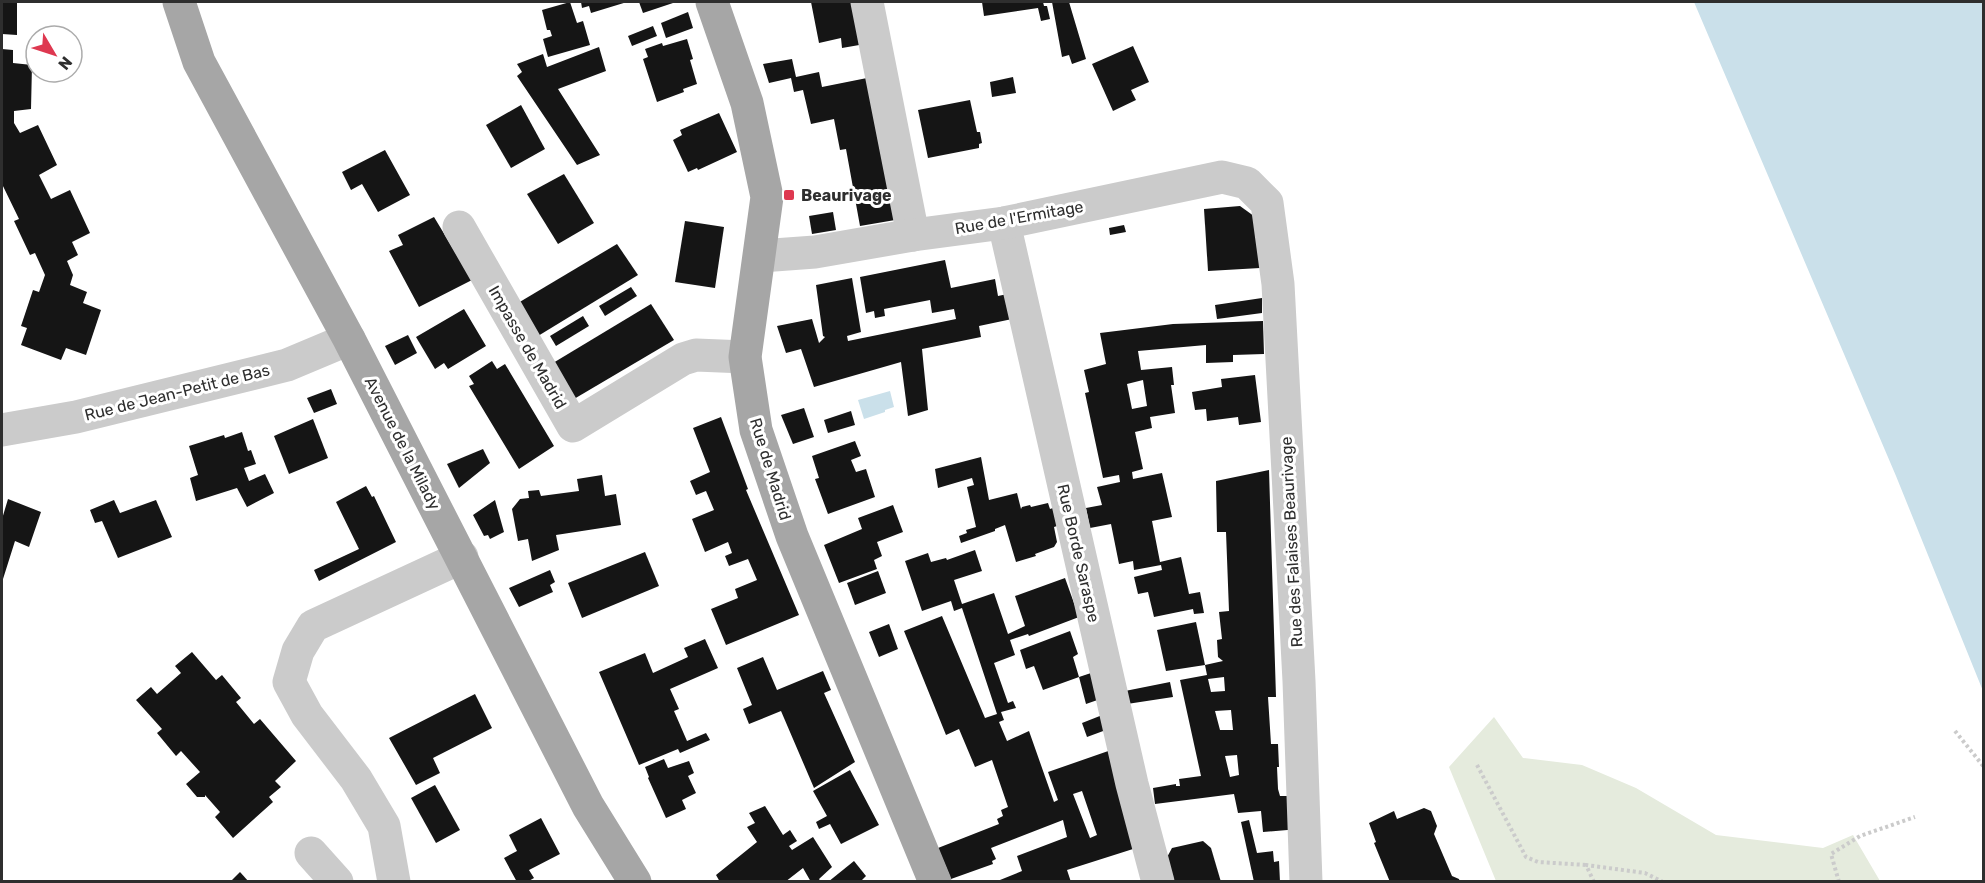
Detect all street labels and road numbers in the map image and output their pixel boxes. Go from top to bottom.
street label: Rue de l'Ermitage [953,197,1085,238]
street label: Impasse de Madrid [485,282,571,412]
street label: Rue de Jean-Petit de Bas [83,360,272,425]
street label: Avenue de la Milady [361,374,444,513]
street label: Rue de Madrid [746,416,795,523]
street label: Rue des Falaises Beaurivage [1276,436,1307,648]
street label: Rue Borde Saraspe [1053,482,1104,624]

